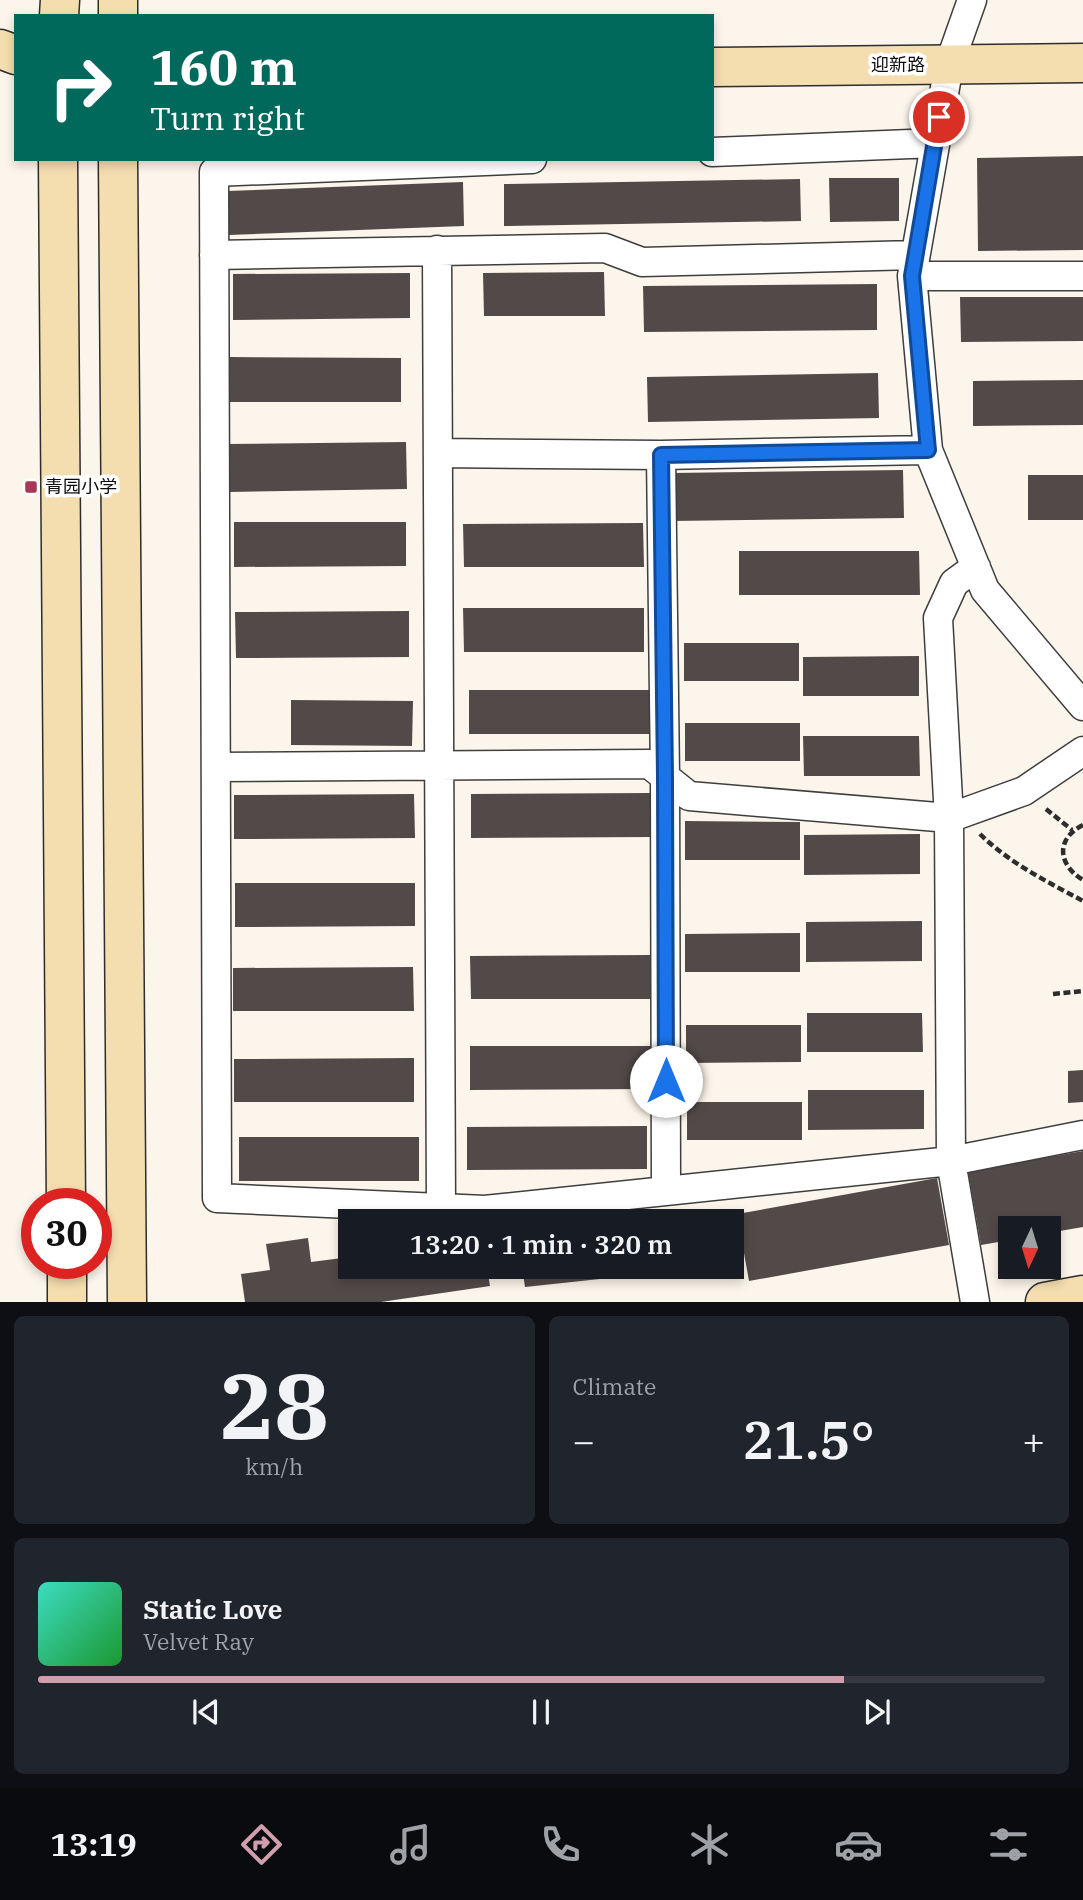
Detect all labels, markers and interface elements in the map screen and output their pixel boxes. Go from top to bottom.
text: 160 m [150,35,297,98]
icon: right [35,42,126,133]
street label: 迎新路 [871,53,925,76]
pin [909,87,969,147]
text: Turn right [150,97,305,139]
icon: arrive [920,98,958,136]
place label: 青园小学 [45,475,117,498]
marker: 青园小学 [23,479,39,495]
position arrow [629,1044,703,1118]
speed limit sign: 30 [21,1188,112,1279]
north arrow [998,1216,1060,1279]
map controls [998,1216,1061,1279]
text: 13:20 · 1 min · 320 m [410,1227,672,1261]
text: 28 [220,1346,329,1464]
text: Climate [573,1371,656,1401]
text: 21.5° [743,1406,875,1473]
text: − [573,1416,595,1465]
text: + [1022,1416,1045,1465]
text: km/h [245,1451,303,1481]
text: Static Love [143,1592,282,1626]
text: Velvet Ray [143,1626,254,1656]
icon: previous [187,1693,225,1731]
icon: pause [522,1693,560,1731]
icon: next [858,1693,896,1731]
icon: directions [237,1820,286,1869]
icon: music [386,1820,435,1869]
icon: phone [536,1820,585,1869]
icon: climate [685,1820,734,1869]
icon: car [834,1820,883,1869]
icon: filters [984,1820,1033,1869]
text: 13:19 [50,1823,137,1865]

